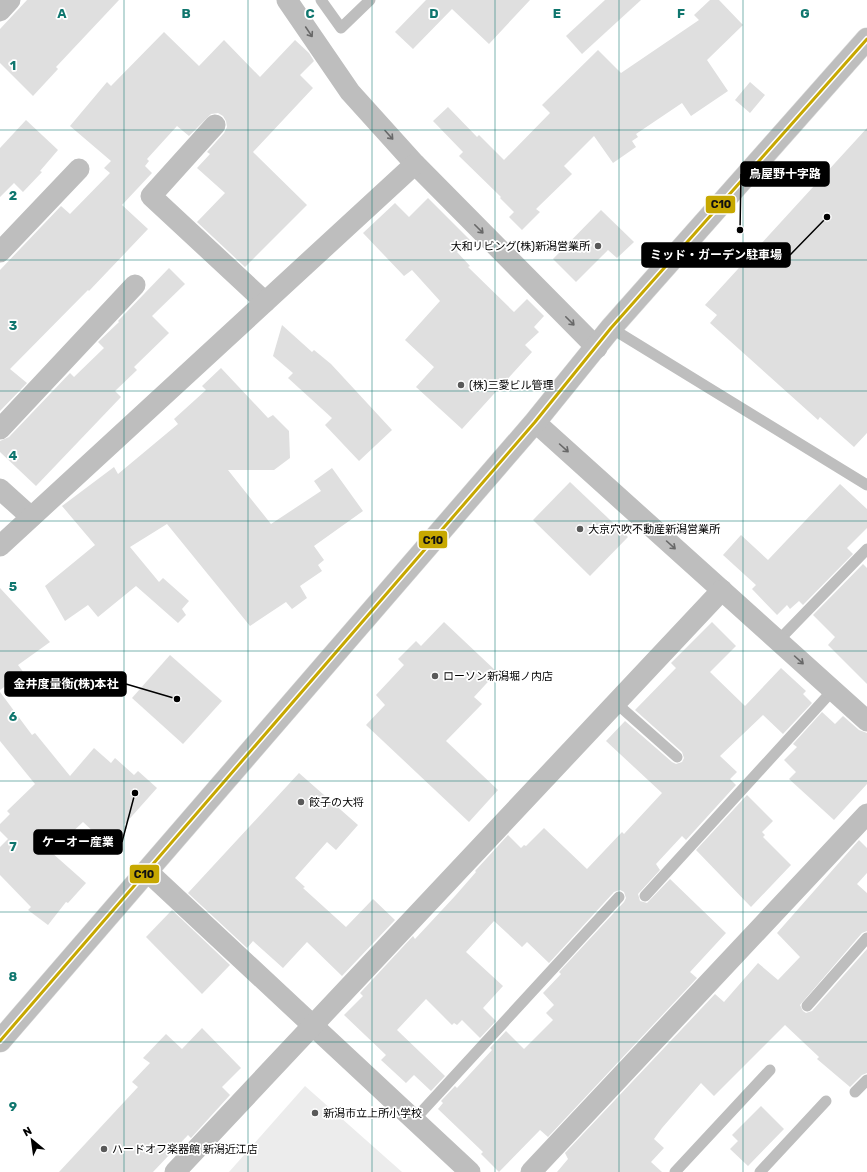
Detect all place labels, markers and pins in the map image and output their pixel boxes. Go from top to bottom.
callout: 鳥屋野十字路 [741,162,829,186]
place label: 大和リビング(株)新潟営業所 [451,240,591,253]
marker: 大和リビング(株)新潟営業所 [593,241,603,251]
callout: ミッド・ガーデン駐車場 [642,243,790,267]
place label: (株)三愛ビル管理 [469,379,553,392]
marker: (株)三愛ビル管理 [456,380,466,390]
place label: 大京穴吹不動産新潟営業所 [588,523,721,536]
marker: 大京穴吹不動産新潟営業所 [575,524,585,534]
place label: ローソン新潟堀ノ内店 [443,670,553,683]
marker: ローソン新潟堀ノ内店 [430,671,440,681]
callout: 金井度量衡(株)本社 [5,672,126,696]
place label: 餃子の大将 [309,796,364,809]
marker: 餃子の大将 [296,797,306,807]
callout: ケーオー産業 [34,830,122,854]
place label: 新潟市立上所小学校 [323,1107,422,1120]
marker: 新潟市立上所小学校 [310,1108,320,1118]
place label: ハードオフ楽器館 新潟近江店 [112,1143,258,1156]
marker: ハードオフ楽器館 新潟近江店 [99,1144,109,1154]

